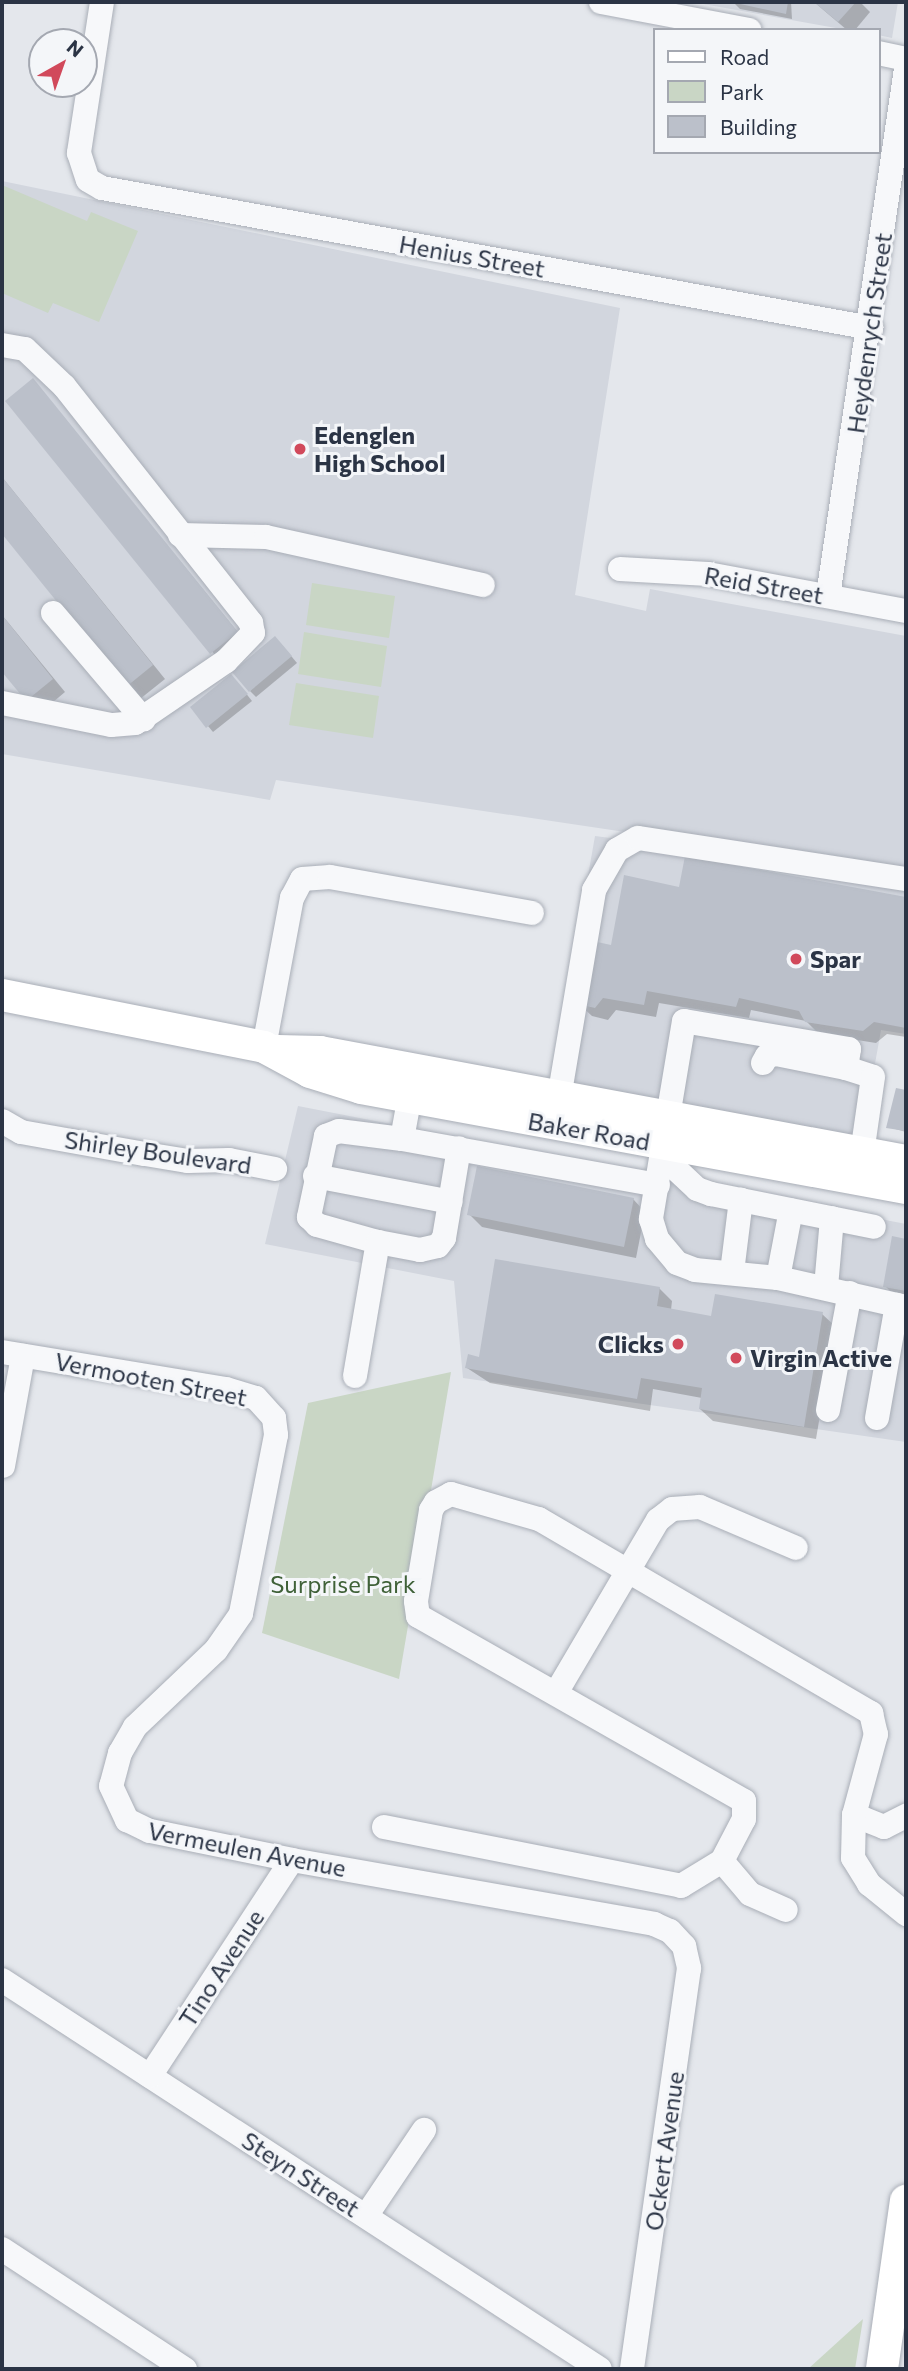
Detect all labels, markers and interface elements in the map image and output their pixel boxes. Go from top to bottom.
north arrow [28,28,98,98]
legend [652,28,880,154]
text: N [63,35,88,61]
text: Road [720,44,769,69]
text: Park [720,79,764,104]
text: Building [720,114,797,139]
street label: Henius Street [397,229,547,283]
street label: Heydenrych Street [841,231,897,435]
place label: Edenglen High School [314,421,445,477]
marker: Edenglen High School [292,441,308,457]
street label: Reid Street [702,560,826,610]
place label: Spar [810,945,861,973]
marker: Spar [788,951,804,967]
street label: Baker Road [526,1106,652,1156]
street label: Shirley Boulevard [63,1125,253,1179]
place label: Clicks [598,1330,664,1358]
marker: Clicks [670,1336,686,1352]
place label: Virgin Active [750,1344,892,1372]
street label: Vermooten Street [53,1346,249,1412]
marker: Virgin Active [728,1350,744,1366]
park label: Surprise Park [270,1570,416,1598]
street label: Vermeulen Avenue [146,1816,348,1882]
street label: Tino Avenue [172,1904,270,2032]
street label: Ockert Avenue [639,2069,689,2233]
street label: Steyn Street [237,2125,365,2223]

